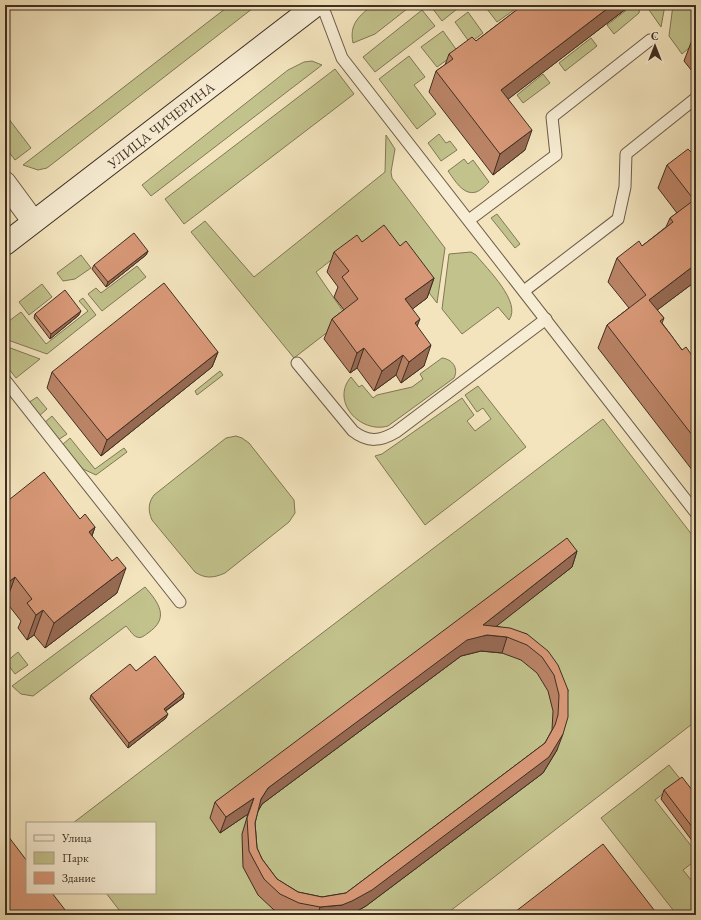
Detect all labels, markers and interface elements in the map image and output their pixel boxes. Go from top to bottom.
north arrow [635,26,675,66]
text: С [651,29,659,43]
street label: УЛИЦА ЧИЧЕРИНА [103,78,218,173]
legend [26,822,156,894]
text: Улица [61,830,92,846]
text: Парк [62,850,89,866]
text: Здание [62,870,96,886]

